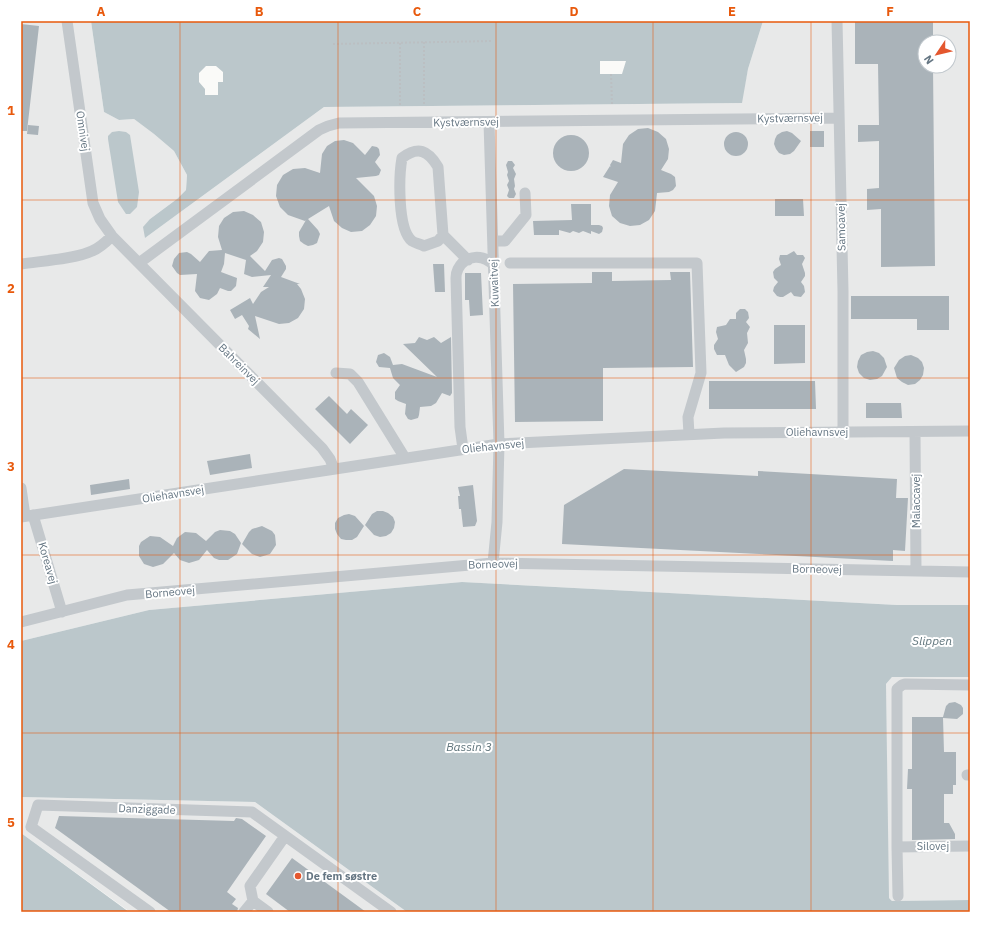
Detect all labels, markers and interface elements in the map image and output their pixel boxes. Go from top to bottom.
text: A [97,3,106,20]
text: B [255,3,264,20]
text: C [413,3,422,20]
text: D [569,3,579,20]
text: E [728,3,736,20]
text: F [886,3,894,20]
north arrow [917,34,957,74]
text: N [921,52,937,67]
text: 1 [7,102,15,119]
street label: Omnivej [73,110,93,152]
street label: Kystværnsvej [757,110,823,126]
street label: Kystværnsvej [433,114,499,130]
street label: Samoavej [834,203,848,251]
street label: Kuwaitvej [486,259,502,307]
text: 2 [7,280,15,297]
street label: Bahreinvej [216,341,262,387]
street label: Oliehavnsvej [786,425,848,439]
street label: Oliehavnsvej [461,436,525,456]
text: 3 [7,458,15,475]
street label: Malaccavej [909,474,923,528]
street label: Oliehavnsvej [141,482,205,506]
street label: Koreavej [35,541,61,585]
street label: Borneovej [468,556,518,572]
street label: Borneovej [792,562,842,576]
street label: Borneovej [145,583,195,601]
water label: Slippen [912,633,952,648]
text: 4 [7,636,15,653]
water label: Bassin 3 [446,739,492,754]
street label: Danziggade [118,801,176,817]
text: 5 [7,814,15,831]
street label: Silovej [917,839,949,853]
place label: De fem søstre [306,869,377,883]
marker: De fem søstre [293,871,303,881]

